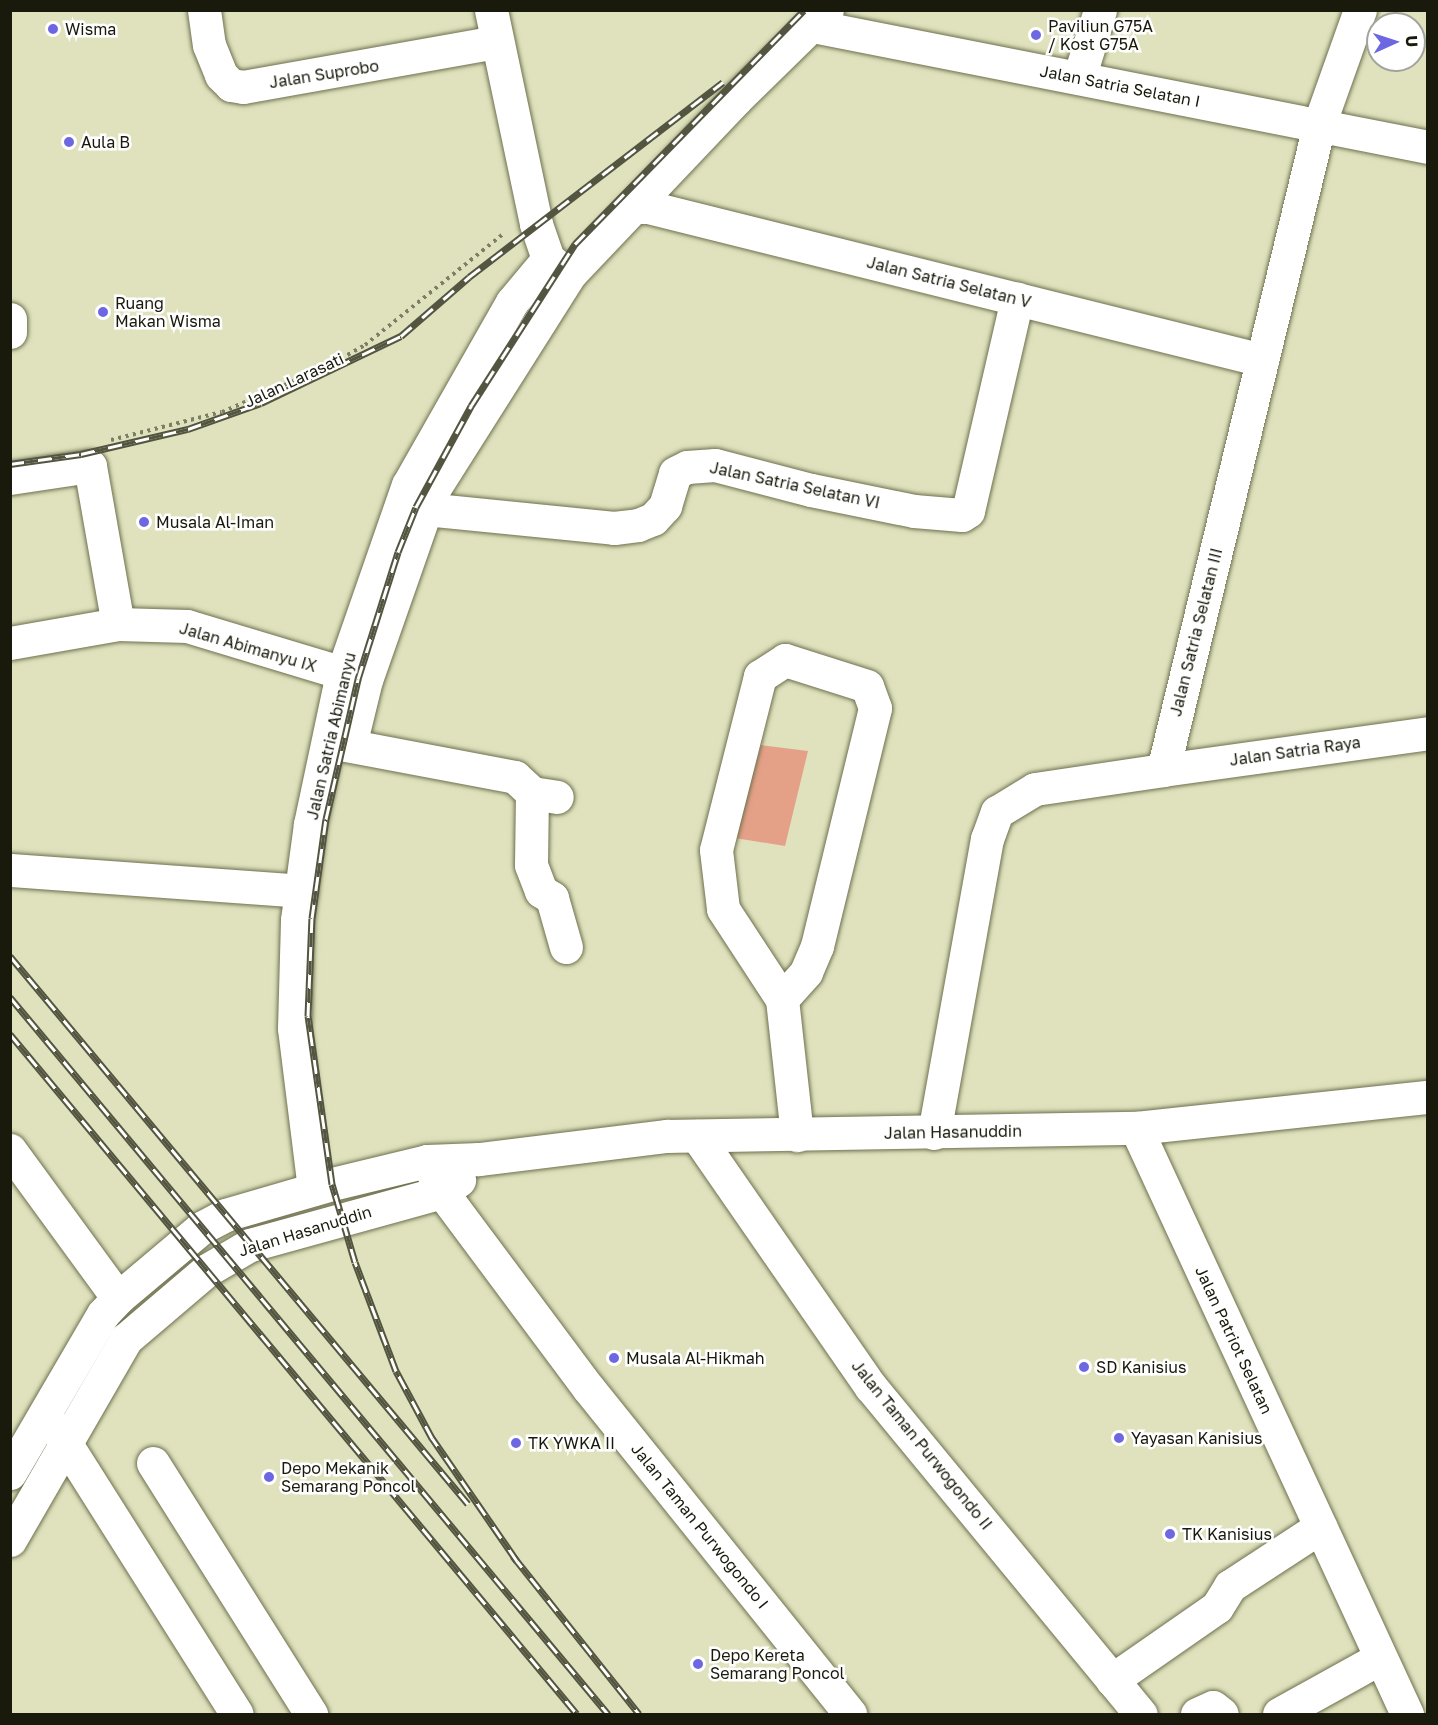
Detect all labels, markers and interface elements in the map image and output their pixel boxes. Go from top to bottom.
north arrow [1366,12,1426,72]
place label: Paviliun G75A / Kost G75A [1048,16,1153,54]
place label: Wisma [65,19,116,39]
marker: Wisma [46,22,60,36]
marker: Paviliun G75A / Kost G75A [1029,28,1043,42]
text: U [1402,35,1422,48]
street label: Jalan Suprobo [268,56,380,92]
street label: Jalan Satria Selatan I [1038,61,1202,111]
place label: Aula B [81,132,130,152]
marker: Aula B [62,135,76,149]
street label: Jalan Satria Selatan V [865,252,1033,312]
place label: Ruang Makan Wisma [115,293,221,331]
marker: Ruang Makan Wisma [96,305,110,319]
street label: Jalan Larasati [241,349,347,411]
street label: Jalan Satria Selatan VI [708,458,882,512]
place label: Musala Al-Iman [156,512,274,532]
marker: Musala Al-Iman [137,515,151,529]
street label: Jalan Satria Selatan III [1166,546,1226,718]
street label: Jalan Abimanyu IX [177,618,319,676]
street label: Jalan Satria Abimanyu [302,650,360,822]
street label: Jalan Satria Raya [1228,732,1362,770]
street label: Jalan Hasanuddin [884,1121,1022,1143]
street label: Jalan Hasanuddin [236,1202,374,1260]
street label: Jalan Patriot Selatan [1191,1263,1277,1417]
place label: Musala Al-Hikmah [626,1348,765,1368]
marker: Musala Al-Hikmah [607,1351,621,1365]
street label: Jalan Taman Purwogondo II [848,1356,996,1534]
place label: SD Kanisius [1096,1357,1186,1377]
marker: SD Kanisius [1077,1360,1091,1374]
place label: Yayasan Kanisius [1131,1428,1263,1448]
marker: Yayasan Kanisius [1112,1431,1126,1445]
place label: TK YWKA II [528,1433,615,1453]
marker: TK YWKA II [509,1436,523,1450]
street label: Jalan Taman Purwogondo I [627,1439,773,1613]
place label: Depo Mekanik Semarang Poncol [281,1458,416,1496]
marker: Depo Mekanik Semarang Poncol [262,1470,276,1484]
place label: TK Kanisius [1182,1524,1272,1544]
marker: TK Kanisius [1163,1527,1177,1541]
place label: Depo Kereta Semarang Poncol [710,1645,845,1683]
marker: Depo Kereta Semarang Poncol [691,1657,705,1671]

